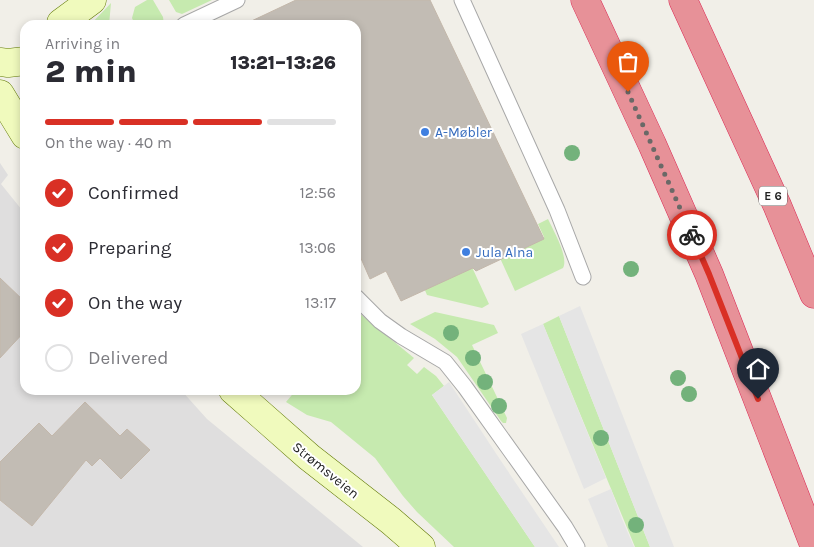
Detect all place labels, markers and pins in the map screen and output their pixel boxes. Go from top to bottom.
pin [607,41,649,92]
place label: A-Møbler [435,124,493,141]
marker: A-Møbler [419,126,431,138]
place label: Jula Alna [476,244,533,261]
marker: Jula Alna [460,246,472,258]
pin [737,348,779,399]

